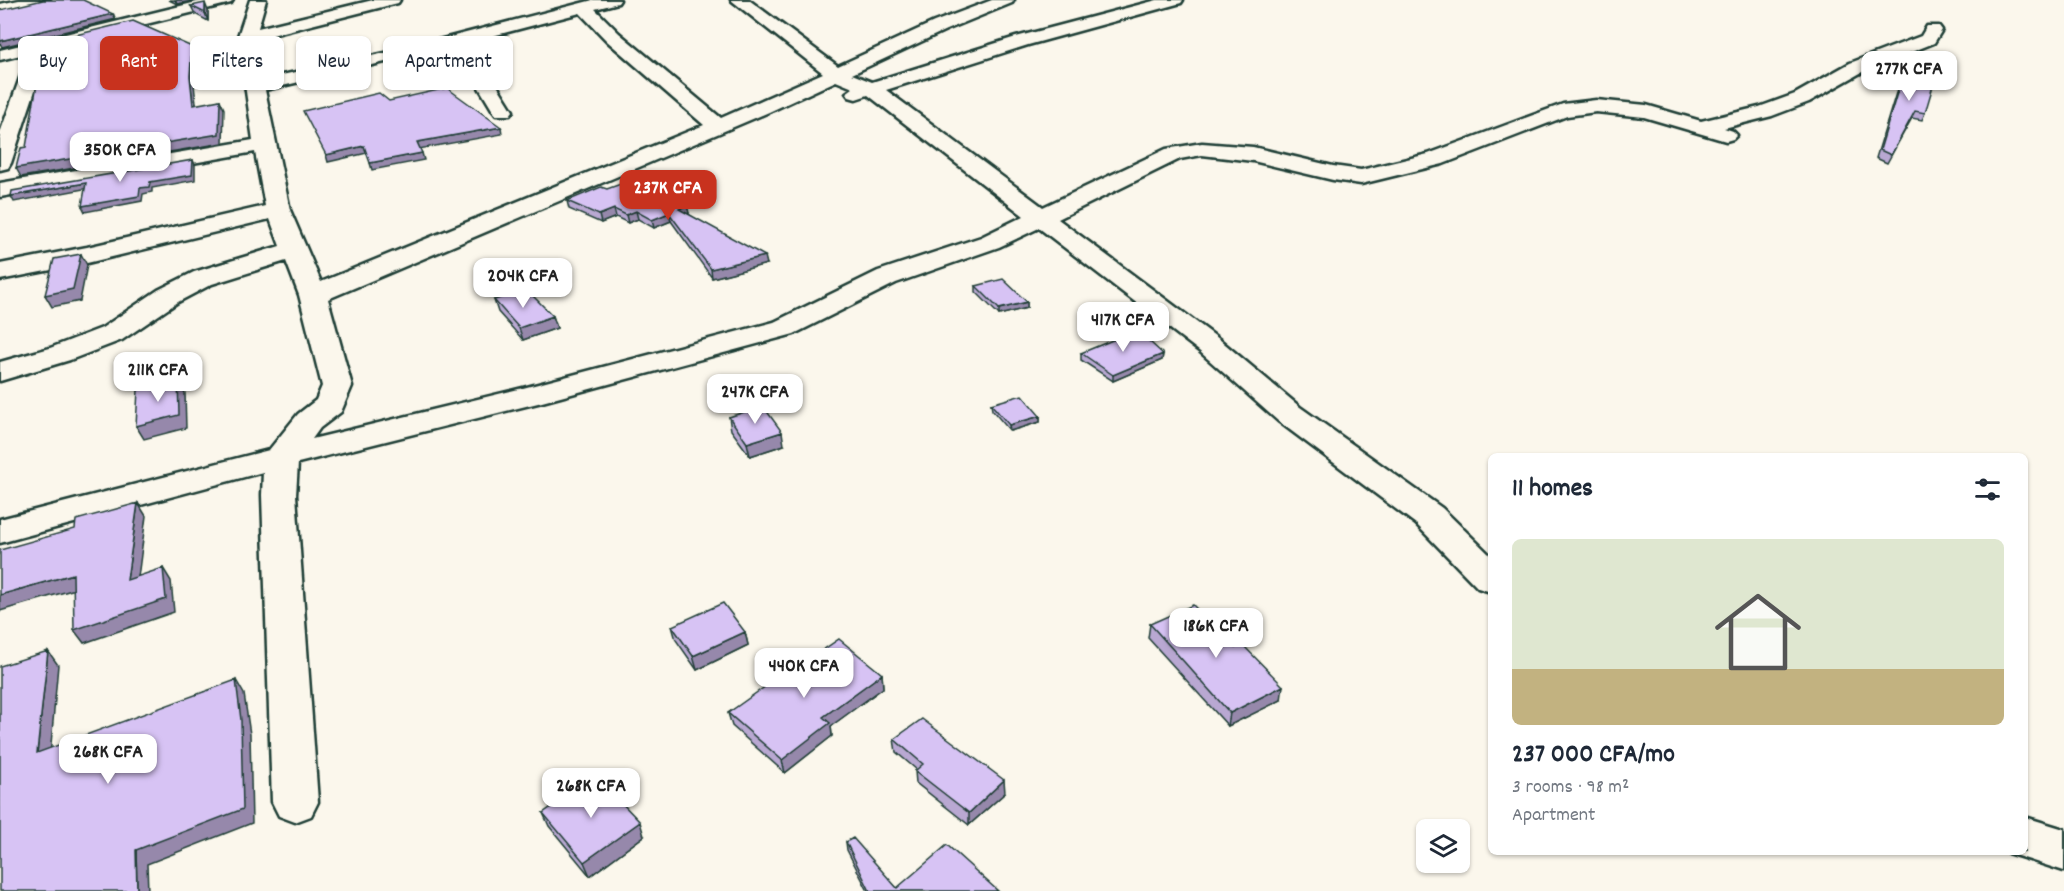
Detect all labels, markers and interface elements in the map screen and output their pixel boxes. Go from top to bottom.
chip: Buy [18,36,88,90]
chip: Rent [100,36,178,90]
chip: Filters [190,36,284,90]
chip: New [296,36,371,90]
chip: Apartment [383,36,513,90]
pin: 277K CFA [1847,51,1971,102]
text: 277K CFA [1875,56,1943,84]
pin: 350K CFA [58,132,182,183]
text: 350K CFA [84,137,156,165]
pin: 237K CFA [606,170,730,221]
text: 237K CFA [634,175,702,203]
pin: 204K CFA [461,258,585,309]
text: 204K CFA [487,263,559,291]
pin: 417K CFA [1061,302,1185,353]
text: 417K CFA [1091,307,1155,335]
pin: 211K CFA [96,352,220,403]
text: 211K CFA [127,357,189,385]
pin: 247K CFA [693,374,817,425]
text: 247K CFA [721,379,789,407]
text: 11 homes [1512,471,1593,508]
icon: filters [1971,473,2004,506]
icon: home [1704,578,1812,686]
pin: 186K CFA [1154,608,1278,659]
text: 186K CFA [1183,613,1249,641]
pin: 440K CFA [742,648,866,699]
text: 440K CFA [768,653,840,681]
pin: 268K CFA [46,734,170,785]
text: 237 000 CFA/mo [1512,737,1675,774]
text: 268K CFA [73,739,143,767]
pin: 268K CFA [529,768,653,819]
text: 268K CFA [556,773,626,801]
text: 3 rooms · 98 m² [1512,774,1629,802]
text: Apartment [1512,802,1595,830]
map controls [1416,819,1470,873]
button: layers [1416,819,1470,873]

